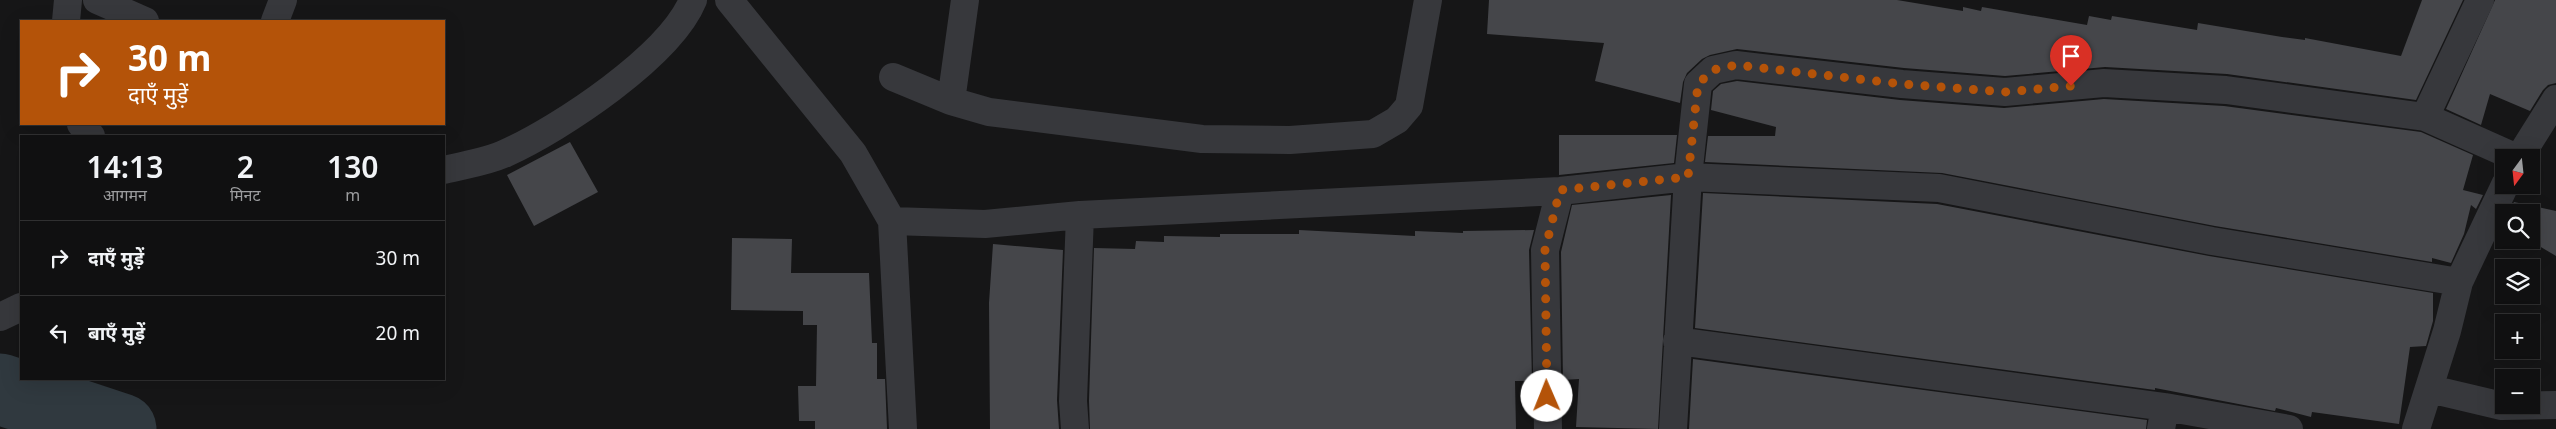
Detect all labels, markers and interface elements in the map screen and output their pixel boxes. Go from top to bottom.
text: 30 m [128,34,211,81]
pin [2050,35,2092,86]
icon: right [45,40,110,105]
icon: arrive [2057,42,2085,70]
text: दाएँ मुड़ें [128,79,188,109]
text: 14:13 [86,146,163,187]
text: 2 [237,146,254,187]
text: 130 [327,146,379,187]
north arrow [2495,149,2540,194]
map controls [2495,149,2540,414]
text: आगमन [103,184,147,206]
text: मिनट [230,184,261,206]
text: m [345,184,360,206]
button: search [2495,204,2540,249]
icon: right [45,244,73,272]
text: दाएँ मुड़ें [88,245,144,271]
text: 30 m [376,245,420,271]
button: layers [2495,259,2540,304]
button: + [2495,314,2540,359]
icon: left [45,319,73,347]
text: बाएँ मुड़ें [88,320,145,346]
text: 20 m [376,320,420,346]
position arrow [1520,369,1572,421]
button: − [2495,369,2540,414]

